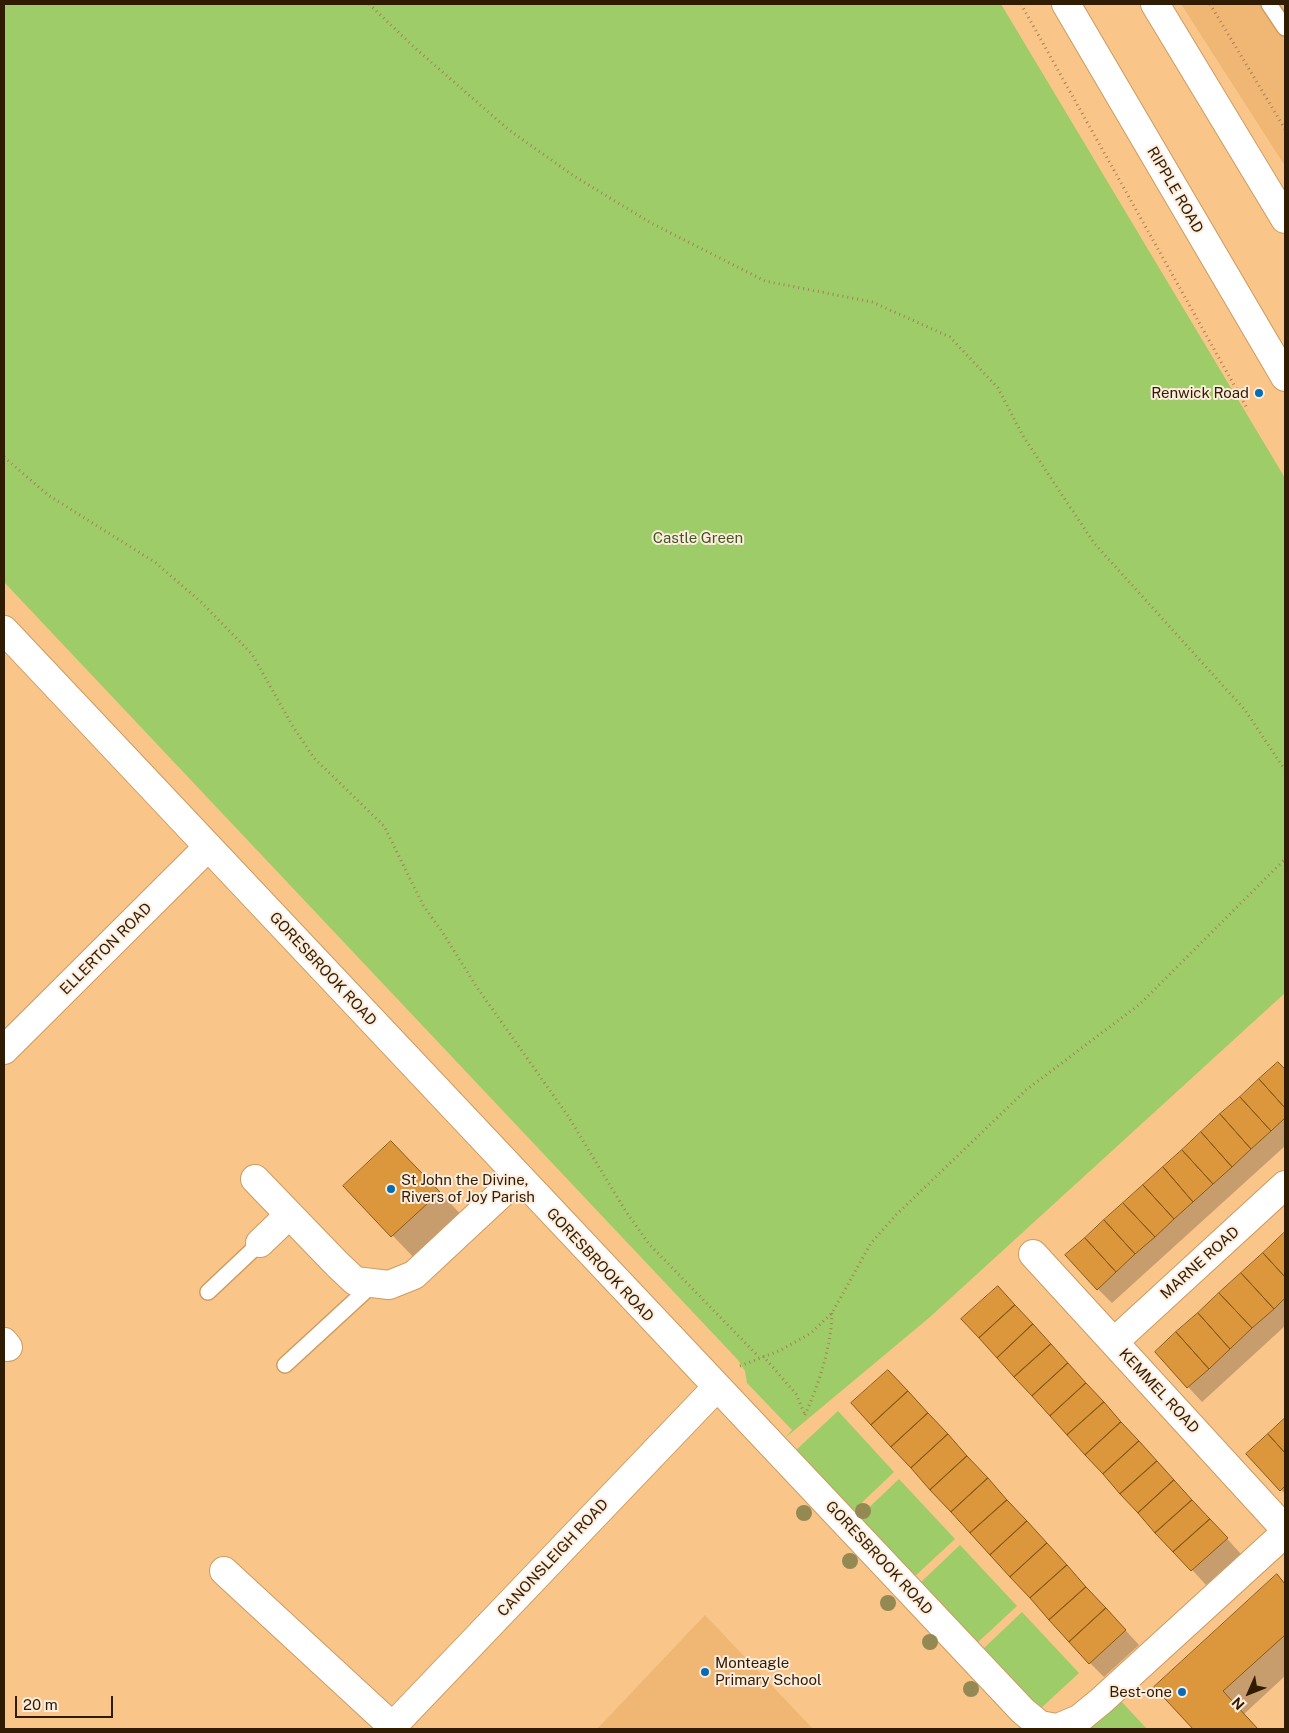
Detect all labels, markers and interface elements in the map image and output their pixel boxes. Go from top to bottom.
street label: RIPPLE ROAD [1143,144,1207,236]
place label: Renwick Road [1151,384,1249,402]
marker: Renwick Road [1253,387,1265,399]
park label: Castle Green [653,529,743,547]
street label: ELLERTON ROAD [56,899,156,999]
street label: GORESBROOK ROAD [266,908,380,1030]
place label: St John the Divine, Rivers of Joy Parish [401,1171,535,1206]
marker: St John the Divine, Rivers of Joy Parish [385,1183,397,1195]
street label: GORESBROOK ROAD [543,1204,657,1326]
street label: MARNE ROAD [1157,1223,1243,1303]
street label: KEMMEL ROAD [1115,1345,1203,1437]
street label: CANONSLEIGH ROAD [494,1495,612,1621]
street label: GORESBROOK ROAD [822,1497,936,1619]
place label: Monteagle Primary School [715,1654,821,1689]
marker: Monteagle Primary School [699,1666,711,1678]
north arrow [1224,1668,1274,1718]
place label: Best-one [1109,1683,1172,1701]
scale bar [18,1686,115,1718]
marker: Best-one [1176,1686,1188,1698]
text: N [1229,1694,1248,1713]
text: 20 m [23,1696,58,1713]

